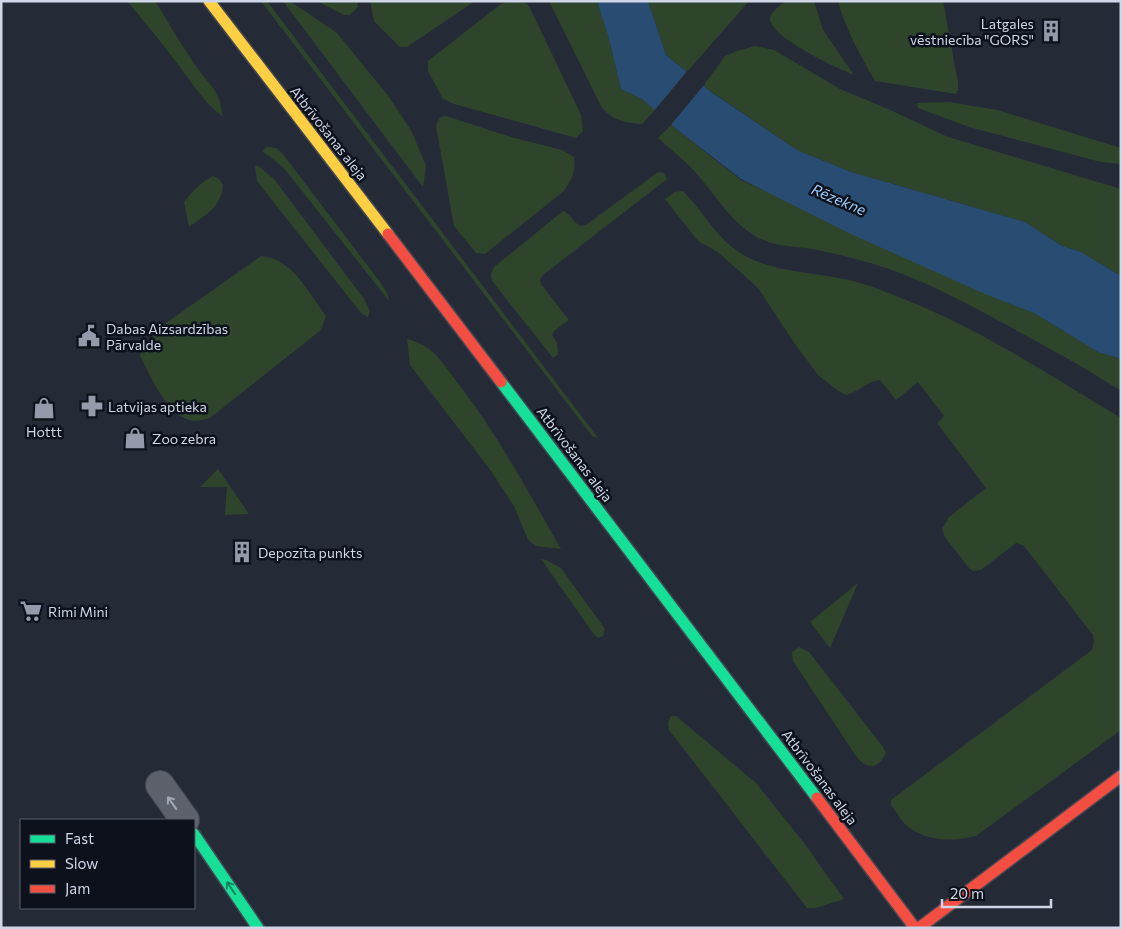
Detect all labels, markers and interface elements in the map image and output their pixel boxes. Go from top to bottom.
place label: Latgales vēstniecība "GORS" [910,15,1034,48]
building icon: Latgales vēstniecība "GORS" [1038,18,1064,44]
street label: Atbrīvošanas aleja [287,83,371,183]
water label: Rēzekne [809,179,869,219]
place label: Dabas Aizsardzības Pārvalde [106,320,228,353]
public building icon: Dabas Aizsardzības Pārvalde [76,323,102,349]
pharmacy icon: Latvijas aptieka [79,393,105,419]
shop icon: Hottt [31,395,57,421]
place label: Latvijas aptieka [108,398,207,415]
street label: Atbrīvošanas aleja [534,403,616,505]
place label: Hottt [26,423,62,440]
shop icon: Zoo zebra [122,425,148,451]
place label: Zoo zebra [152,430,216,447]
building icon: Depozīta punkts [229,539,255,565]
place label: Depozīta punkts [258,544,362,561]
supermarket icon: Rimi Mini [18,598,44,624]
place label: Rimi Mini [48,603,108,620]
street label: Atbrīvošanas aleja [779,726,861,828]
one-way arrow [167,796,177,810]
legend [20,819,195,909]
text: Fast [65,829,94,847]
text: Slow [65,854,98,872]
scale bar [942,876,1051,908]
text: Jam [65,879,90,897]
one-way arrow [226,881,236,895]
text: 20 m [950,884,984,902]

